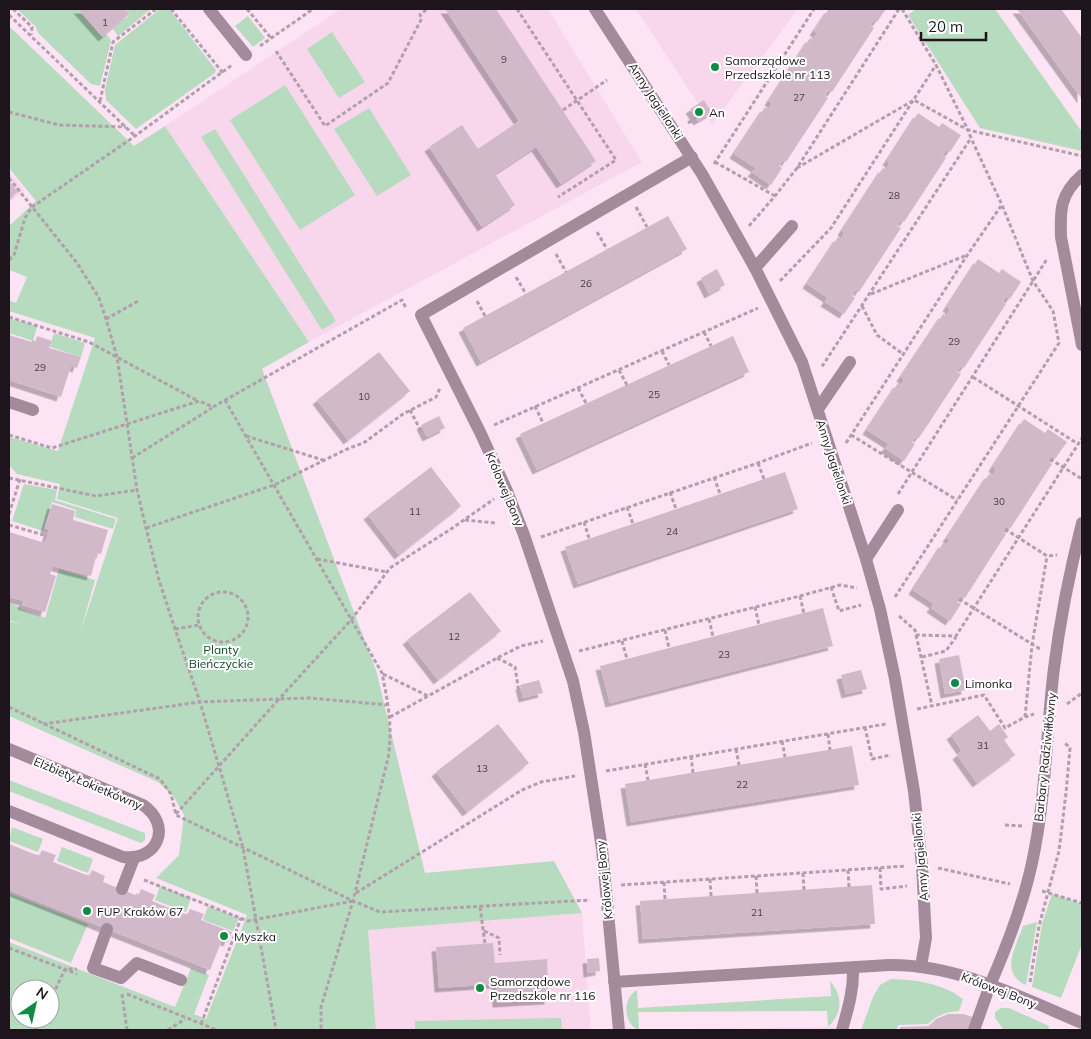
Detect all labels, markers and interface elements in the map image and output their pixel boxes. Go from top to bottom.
scale bar [921,10,986,42]
house number: 1 [102,16,108,29]
text: 20 m [928,17,963,36]
house number: 9 [501,53,507,66]
place label: Samorządowe Przedszkole nr 113 [725,53,831,82]
street label: Anny Jagiellonki [626,60,687,142]
marker: Samorządowe Przedszkole nr 113 [709,61,721,73]
house number: 27 [793,91,805,104]
place label: An [709,105,725,120]
marker: An [693,106,705,118]
house number: 28 [888,189,900,202]
house number: 26 [580,277,592,290]
house number: 29 [948,335,960,348]
house number: 29 [34,361,46,374]
house number: 25 [648,388,660,401]
house number: 10 [358,390,370,403]
street label: Anny Jagiellonki [813,417,855,507]
street label: Królowej Bony [483,449,528,529]
house number: 30 [993,495,1005,508]
house number: 11 [409,505,421,518]
house number: 24 [666,525,678,538]
house number: 12 [448,630,460,643]
park label: Planty Bieńczyckie [189,642,253,671]
house number: 23 [718,648,730,661]
place label: Limonka [965,676,1012,691]
marker: Limonka [949,677,961,689]
street label: Barbary Radziwiłłówny [1031,691,1059,822]
house number: 31 [977,739,989,752]
street label: Elżbiety Łokietkówny [32,753,145,813]
house number: 13 [476,762,488,775]
house number: 22 [736,778,748,791]
street label: Anny Jagiellonki [909,812,931,902]
street label: Królowej Bony [592,839,616,920]
place label: FUP Kraków 67 [97,904,183,919]
marker: FUP Kraków 67 [81,905,93,917]
house number: 21 [751,906,763,919]
place label: Myszka [234,929,276,944]
marker: Myszka [218,930,230,942]
street label: Królowej Bony [959,969,1039,1011]
place label: Samorządowe Przedszkole nr 116 [490,974,596,1003]
north arrow [10,979,60,1029]
marker: Samorządowe Przedszkole nr 116 [474,982,486,994]
text: N [33,983,52,1004]

